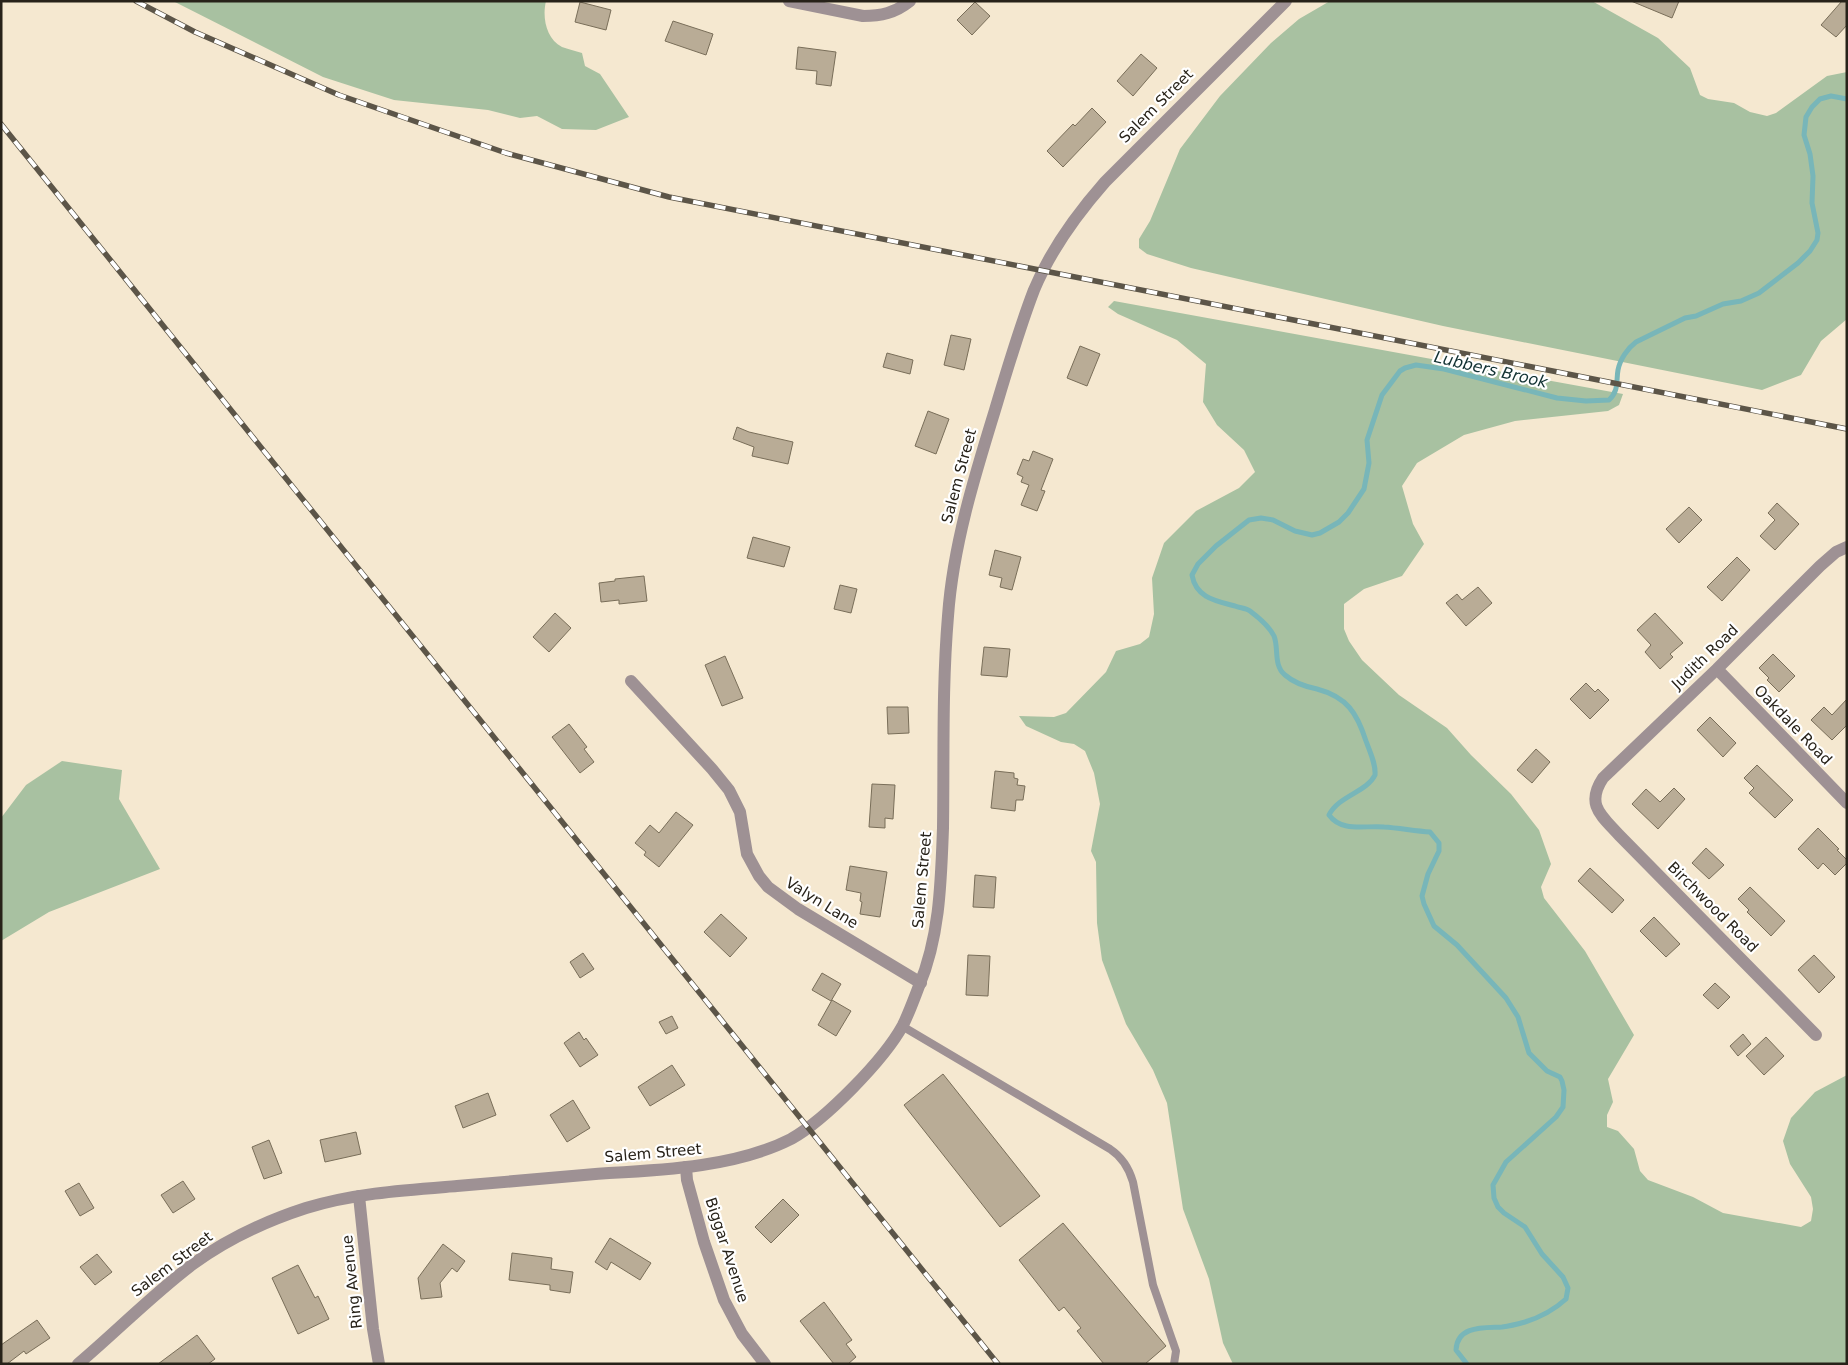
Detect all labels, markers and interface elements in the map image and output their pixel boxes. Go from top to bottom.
street label: Salem Street [1115,65,1197,147]
water label: Lubbers Brook [1432,347,1550,392]
street label: Salem Street [938,427,980,525]
street label: Judith Road [1667,621,1742,694]
street label: Oakdale Road [1750,681,1836,769]
street label: Salem Street [909,831,935,929]
street label: Birchwood Road [1664,858,1762,956]
street label: Valyn Lane [783,874,861,932]
street label: Salem Street [604,1140,702,1166]
street label: Biggar Avenue [702,1195,752,1305]
street label: Salem Street [128,1228,216,1300]
street label: Ring Avenue [338,1234,366,1330]

